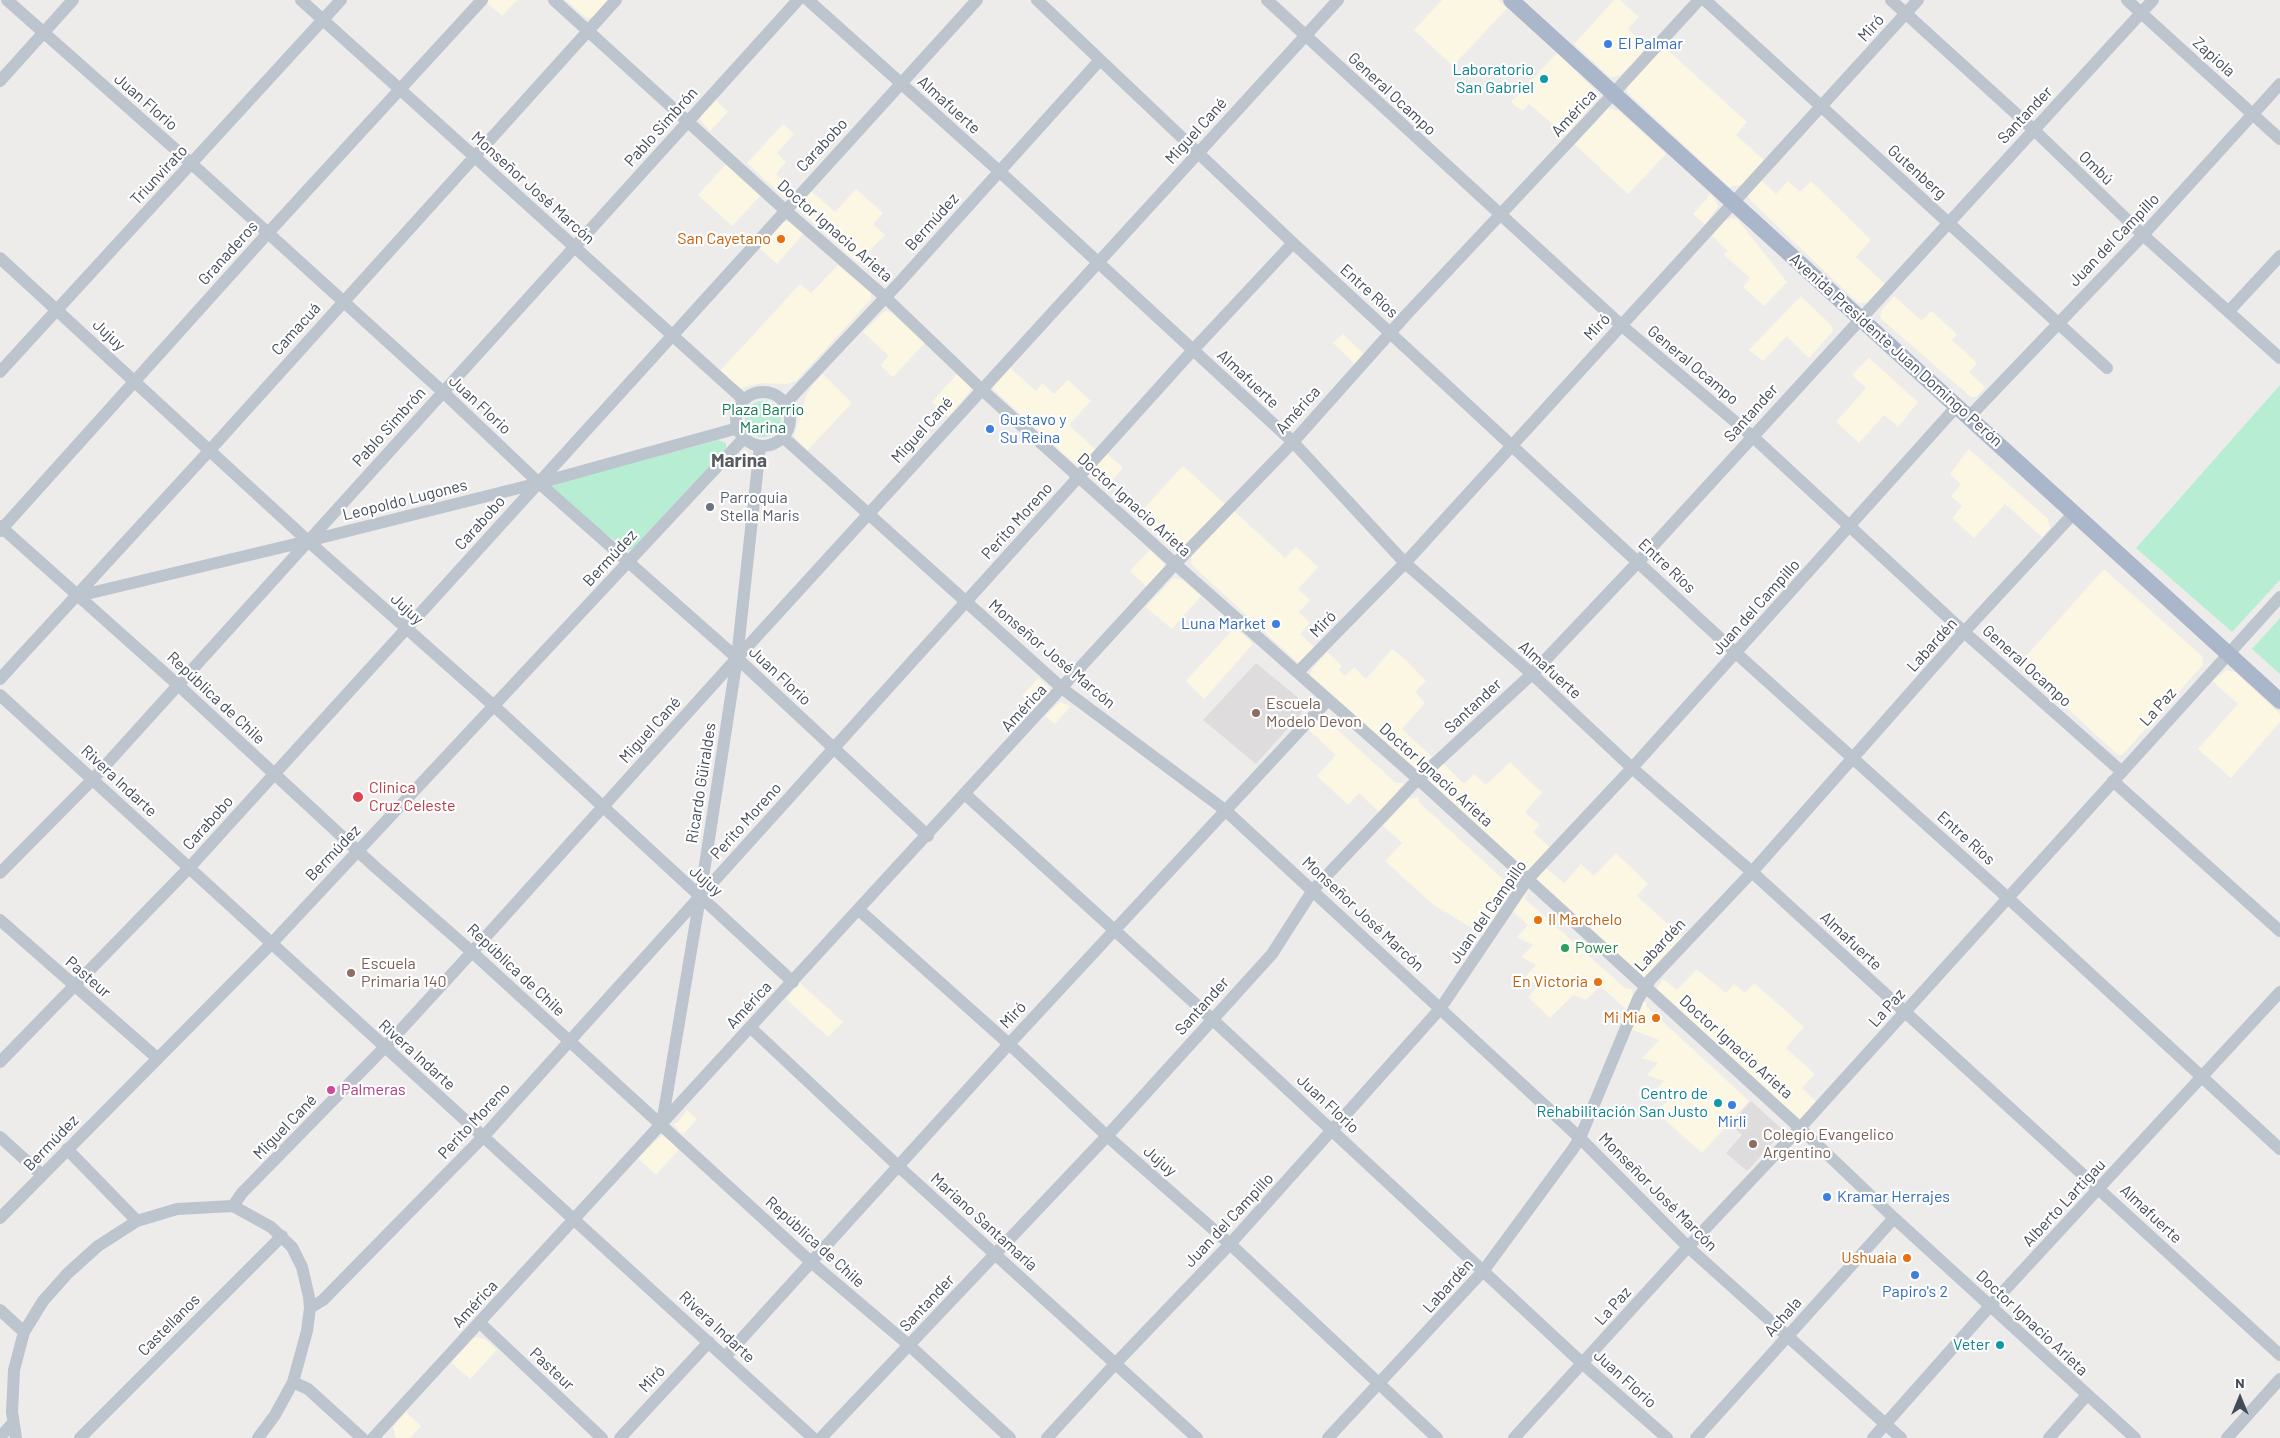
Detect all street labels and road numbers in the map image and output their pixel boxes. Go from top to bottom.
street label: Miró [1854,10,1888,46]
street label: Zapiola [2189,33,2239,81]
street label: General Ocampo [1344,48,1440,140]
street label: Juan Florio [110,69,182,135]
street label: Almafuerte [914,72,984,138]
street label: Santander [1994,82,2056,148]
street label: Pablo Simbrón [620,83,702,171]
street label: América [1547,85,1601,141]
street label: Miguel Cané [1161,94,1231,168]
street label: Carabobo [792,114,852,176]
street label: Monseñor José Marcón [467,127,599,249]
street label: Triunvirato [126,141,192,209]
street label: Gutenberg [1884,141,1950,203]
street label: Ombú [2075,147,2117,189]
street label: Doctor Ignacio Arieta [774,176,896,286]
street label: Bermúdez [901,189,963,255]
street label: Juan del Campillo [2065,189,2163,291]
street label: Granaderos [194,217,262,289]
street label: Avenida Presidente Juan Domingo Perón [1786,249,2006,451]
street label: Entre Ríos [1336,260,1402,322]
street label: Camacuá [267,299,325,359]
street label: Miró [1580,310,1614,344]
street label: Jujuy [89,315,129,355]
street label: General Ocampo [1643,321,1743,409]
street label: Almafuerte [1213,345,1283,413]
street label: Juan Florio [445,371,515,439]
street label: Santander [1720,380,1782,446]
street label: América [1272,382,1324,438]
street label: Pablo Simbrón [348,383,430,471]
street label: Miguel Cané [887,393,957,467]
street label: Doctor Ignacio Arieta [1073,449,1195,561]
street label: Leopoldo Lugones [341,475,469,525]
street label: Perito Moreno [977,479,1057,563]
street label: Carabobo [451,492,509,554]
street label: Bermúdez [579,526,641,590]
street label: Entre Ríos [1634,535,1700,597]
street label: Juan del Campillo [1708,555,1804,659]
street label: Jujuy [387,589,427,629]
street label: Monseñor José Marcón [985,595,1119,713]
street label: Miró [1306,607,1340,641]
street label: Labardén [1903,614,1961,676]
street label: General Ocampo [1978,621,2076,711]
street label: Almafuerte [1515,637,1585,703]
street label: Juan Florio [745,642,815,710]
street label: República de Chile [163,648,269,748]
street label: Santander [1440,675,1506,737]
street label: América [997,680,1051,736]
street label: La Paz [2136,684,2180,730]
street label: Miguel Cané [615,693,685,767]
street label: Doctor Ignacio Arieta [1375,719,1497,831]
street label: Ricardo Güiraldes [682,721,720,845]
street label: Rivera Indarte [77,741,161,821]
street label: Perito Moreno [706,779,786,863]
street label: Carabobo [179,792,237,854]
street label: Entre Ríos [1933,807,1999,869]
street label: Bermúdez [302,821,364,885]
street label: Monseñor José Marcón [1298,853,1428,975]
street label: Juan del Campillo [1445,857,1531,967]
street label: Jujuy [685,861,727,901]
street label: Almafuerte [1816,907,1886,975]
street label: Labardén [1631,914,1689,976]
street label: República de Chile [463,920,569,1020]
street label: Pasteur [61,952,115,1002]
street label: Santander [1171,973,1233,1039]
street label: América [722,977,776,1033]
street label: La Paz [1865,985,1909,1031]
street label: Doctor Ignacio Arieta [1675,991,1797,1103]
street label: Miró [996,998,1030,1032]
street label: Rivera Indarte [375,1016,459,1094]
street label: Juan Florio [1293,1070,1363,1138]
street label: Perito Moreno [434,1079,514,1163]
street label: Miguel Cané [249,1091,321,1163]
street label: Bermúdez [20,1111,82,1175]
street label: Monseñor José Marcón [1595,1129,1721,1255]
street label: Jujuy [1139,1141,1181,1181]
street label: Alberto Lartigau [2019,1155,2109,1251]
street label: Mariano Santamaría [927,1169,1041,1275]
street label: Juan del Campillo [1180,1169,1278,1271]
street label: Almafuerte [2116,1180,2186,1248]
street label: República de Chile [761,1192,869,1292]
street label: Labardén [1419,1255,1477,1317]
street label: Doctor Ignacio Arieta [1972,1266,2092,1380]
street label: Santander [896,1270,958,1336]
street label: América [448,1276,502,1332]
street label: La Paz [1591,1283,1635,1329]
street label: Rivera Indarte [675,1287,759,1367]
street label: Castellanos [134,1290,204,1360]
street label: Achala [1760,1293,1806,1341]
street label: Pasteur [526,1344,578,1394]
street label: Juan Florio [1590,1346,1660,1412]
street label: Miró [635,1362,669,1396]

